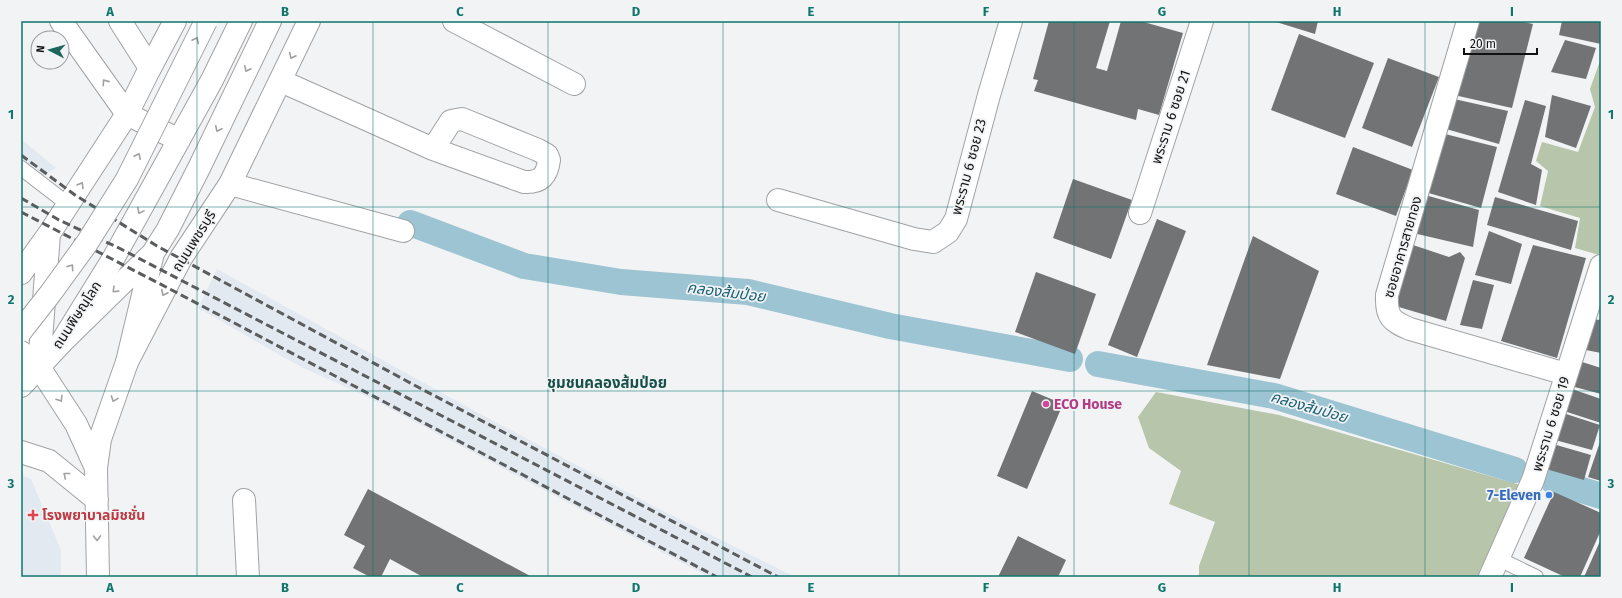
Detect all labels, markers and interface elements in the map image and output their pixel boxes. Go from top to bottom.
text: A [105,4,114,19]
text: B [281,4,289,19]
text: C [456,4,464,19]
text: D [632,4,641,19]
text: E [808,4,815,19]
text: F [983,4,990,19]
text: G [1158,4,1166,19]
text: H [1333,4,1341,19]
text: I [1510,4,1514,19]
north arrow [30,30,70,70]
scale bar [1464,30,1537,56]
one-way arrow [191,36,199,44]
text: 20 m [1470,37,1496,51]
text: N [34,45,47,53]
one-way arrow [289,52,297,59]
one-way arrow [244,64,252,72]
street label: พระราม 6 ซอย 21 [1148,68,1194,166]
one-way arrow [103,79,110,86]
text: 1 [8,107,14,122]
text: 1 [1608,107,1614,122]
street label: พระราม 6 ซอย 23 [948,117,990,217]
one-way arrow [215,125,223,133]
one-way arrow [134,153,141,160]
one-way arrow [76,182,83,189]
street label: ซอยอาคารสายทอง [1380,194,1426,300]
one-way arrow [137,206,144,214]
street label: ถนนเพชรบุรี [169,207,220,275]
one-way arrow [66,264,73,271]
street label: ถนนพิษณุโลก [49,278,105,352]
water label: คลองส้มป่อย [686,278,767,306]
one-way arrow [112,285,120,293]
one-way arrow [161,289,168,296]
text: 2 [8,292,15,307]
text: 2 [1608,292,1615,307]
district label: ชุมชนคลองส้มป่อย [547,374,667,392]
street label: พระราม 6 ซอย 19 [1528,374,1574,474]
water label: คลองส้มป่อย [1269,387,1350,427]
one-way arrow [55,395,62,402]
one-way arrow [111,395,119,402]
place label: ECO House [1054,396,1122,413]
marker: ECO House [1041,399,1051,409]
one-way arrow [64,473,71,480]
text: 3 [7,476,15,491]
text: 3 [1607,476,1615,491]
place label: 7-Eleven [1487,487,1541,504]
marker: 7-Eleven [1544,490,1554,500]
place label: โรงพยาบาลมิชชั่น [42,505,145,524]
marker: โรงพยาบาลมิชชั่น [27,509,39,521]
one-way arrow [93,535,102,541]
text: A [105,580,114,595]
text: B [281,580,289,595]
text: C [456,580,464,595]
text: D [632,580,641,595]
text: E [808,580,815,595]
text: F [983,580,990,595]
text: G [1158,580,1166,595]
text: H [1333,580,1341,595]
text: I [1510,580,1514,595]

